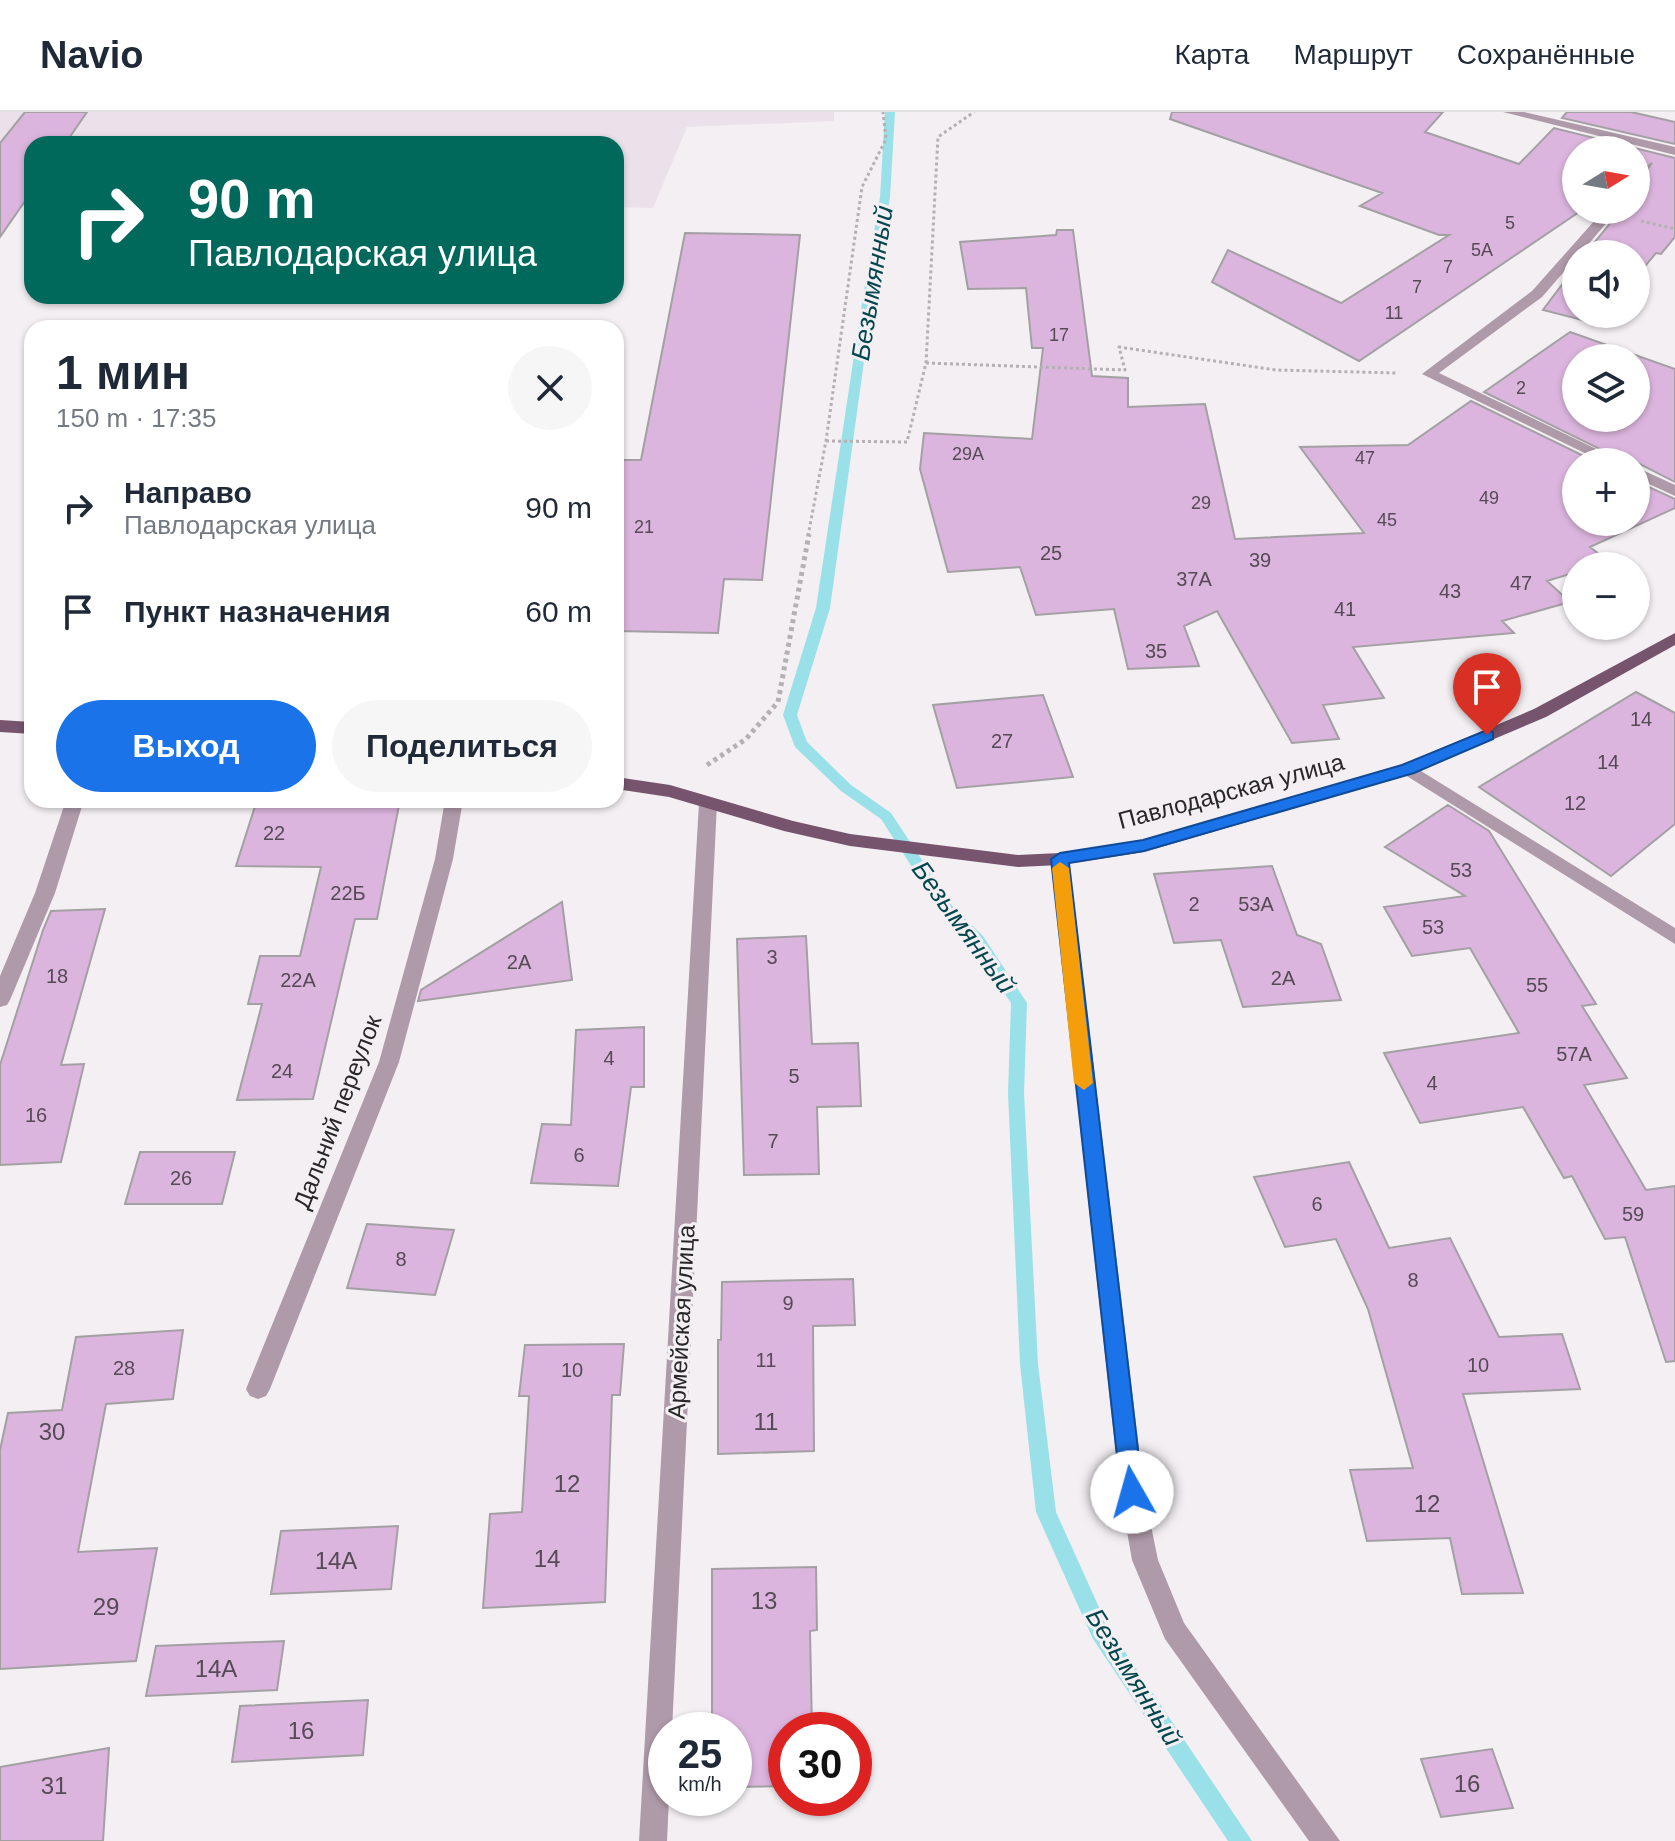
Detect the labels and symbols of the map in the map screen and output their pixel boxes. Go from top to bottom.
north arrow [1562,136,1650,224]
water label: Безымянный [845,203,899,363]
house number: 5 [1505,213,1515,233]
house number: 5А [1471,240,1493,260]
house number: 7 [1443,257,1453,277]
house number: 7 [1412,277,1422,297]
house number: 11 [1385,303,1403,323]
house number: 17 [1049,325,1069,345]
house number: 2 [1516,378,1526,398]
house number: 29А [952,444,984,464]
house number: 47 [1355,448,1375,468]
house number: 49 [1479,488,1499,508]
house number: 29 [1191,493,1211,513]
house number: 45 [1377,510,1397,530]
house number: 21 [634,517,654,537]
house number: 25 [1040,542,1062,564]
house number: 39 [1249,549,1271,571]
house number: 37А [1176,568,1212,590]
house number: 47 [1510,572,1532,594]
house number: 43 [1439,580,1461,602]
house number: 41 [1334,598,1356,620]
house number: 35 [1145,640,1167,662]
pin [1453,653,1521,735]
house number: 14 [1630,708,1652,730]
house number: 27 [991,730,1013,752]
street label: Павлодарская улица [1115,748,1347,834]
house number: 14 [1597,751,1619,773]
house number: 12 [1564,792,1586,814]
house number: 22 [263,822,285,844]
water label: Безымянный [906,855,1022,999]
house number: 53 [1450,859,1472,881]
house number: 22Б [330,882,366,904]
house number: 2 [1188,893,1200,915]
house number: 53А [1238,893,1274,915]
house number: 53 [1422,916,1444,938]
house number: 3 [766,946,778,968]
house number: 2А [507,951,532,973]
house number: 18 [46,965,68,987]
house number: 2А [1271,967,1296,989]
house number: 22А [280,969,316,991]
house number: 55 [1526,974,1548,996]
street label: Дальний переулок [288,1011,387,1213]
house number: 57А [1556,1043,1592,1065]
house number: 4 [603,1047,615,1069]
house number: 24 [271,1060,293,1082]
house number: 5 [788,1065,800,1087]
house number: 4 [1426,1072,1438,1094]
house number: 16 [25,1104,47,1126]
house number: 7 [767,1130,779,1152]
house number: 6 [573,1144,585,1166]
house number: 26 [170,1167,192,1189]
house number: 6 [1311,1193,1323,1215]
house number: 59 [1622,1203,1644,1225]
street label: Армейская улица [662,1223,700,1420]
house number: 8 [395,1248,407,1270]
house number: 8 [1407,1269,1419,1291]
house number: 9 [782,1292,794,1314]
house number: 11 [756,1349,776,1371]
house number: 10 [1467,1354,1489,1376]
house number: 28 [113,1357,135,1379]
house number: 10 [561,1359,583,1381]
house number: 11 [754,1408,778,1435]
house number: 30 [39,1418,65,1445]
position arrow [1090,1450,1174,1534]
house number: 12 [554,1470,580,1497]
house number: 12 [1414,1490,1440,1517]
house number: 14 [534,1545,560,1572]
house number: 14А [315,1547,357,1574]
house number: 13 [751,1587,777,1614]
house number: 29 [93,1593,119,1620]
water label: Безымянный [1080,1603,1188,1751]
house number: 14А [195,1655,237,1682]
speed limit sign: 30 [768,1712,872,1816]
house number: 16 [288,1717,314,1744]
house number: 16 [1454,1770,1480,1797]
house number: 31 [41,1772,67,1799]

